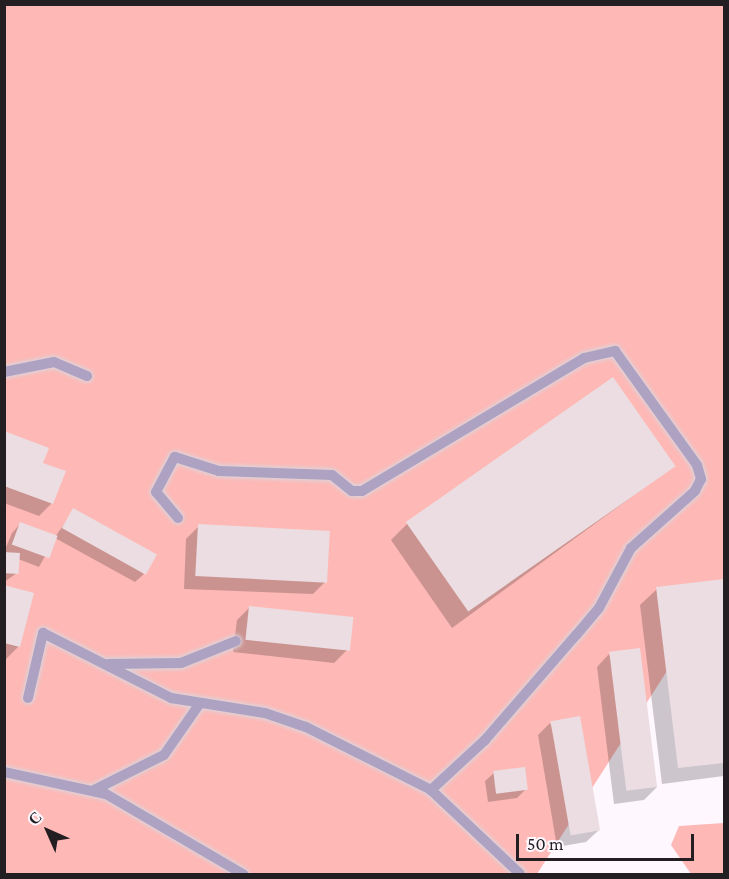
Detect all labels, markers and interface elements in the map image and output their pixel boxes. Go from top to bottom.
north arrow [18,801,78,861]
text: С [25,808,45,828]
scale bar [519,822,698,860]
text: 50 m [527,834,564,854]

